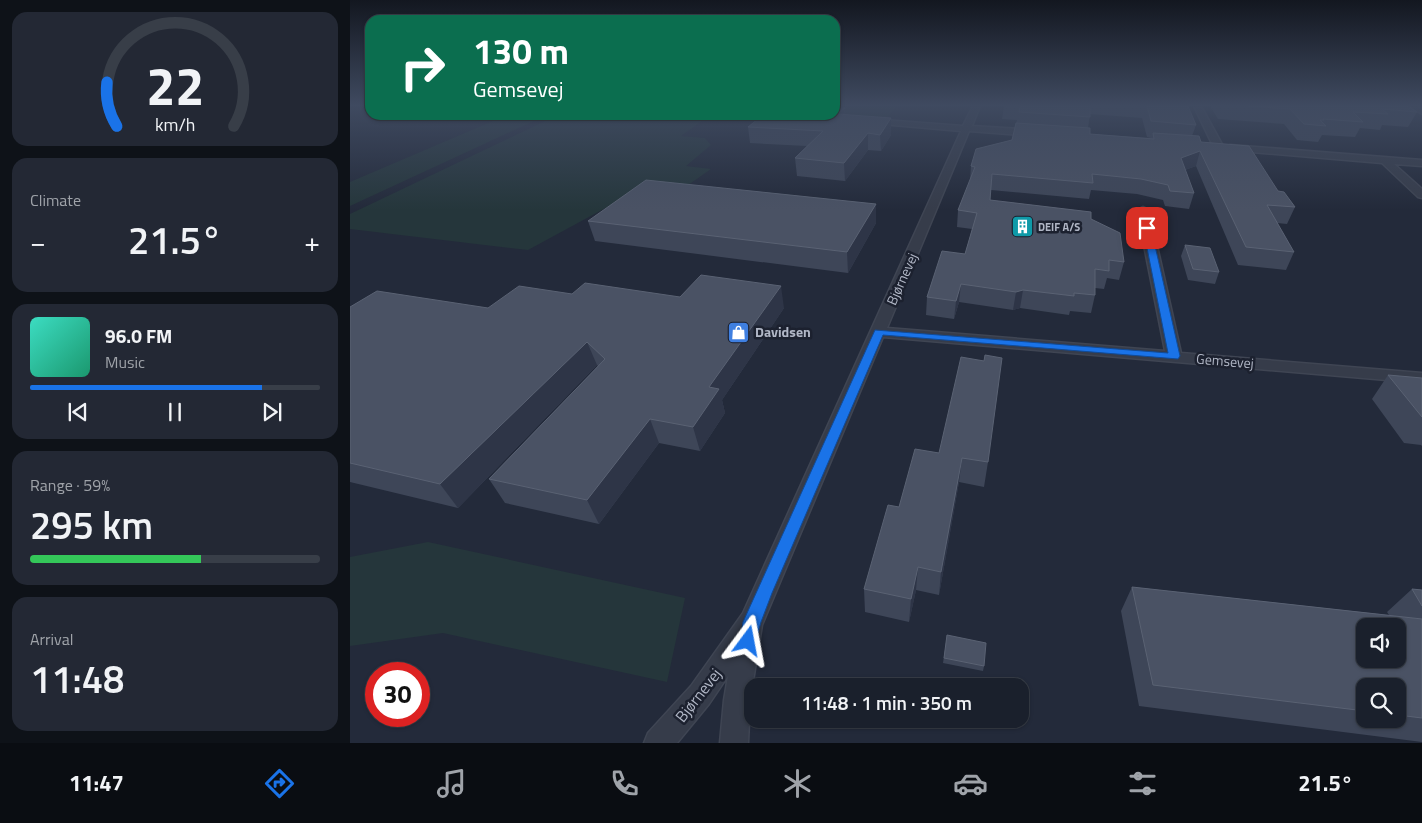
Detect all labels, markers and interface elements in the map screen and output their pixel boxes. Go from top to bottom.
text: 130 m [473,24,569,78]
icon: right [390,35,455,100]
text: 22 [146,46,204,125]
text: Gemsevej [473,72,564,106]
text: km/h [155,111,195,138]
text: Climate [30,188,81,212]
pin [1126,207,1168,249]
text: 21.5° [128,211,222,269]
icon: arrive [1133,214,1161,242]
building icon: DEIF A/S [1010,215,1034,239]
place label: DEIF A/S [1038,219,1080,235]
text: − [30,220,46,263]
text: + [304,220,320,263]
street label: Bjørnevej [881,249,922,308]
shop icon: Davidsen [727,320,751,344]
text: 96.0 FM [105,321,172,350]
place label: Davidsen [755,321,811,342]
street label: Gemsevej [1195,348,1255,373]
text: Music [105,350,145,374]
icon: previous [64,398,92,426]
icon: pause [161,398,189,426]
icon: next [258,398,286,426]
text: Range · 59% [30,473,110,497]
text: 295 km [30,496,153,554]
position arrow [721,614,773,666]
map controls [1356,618,1406,728]
button: sound [1356,618,1406,668]
text: Arrival [30,627,73,651]
text: 11:48 [30,650,124,708]
speed limit sign: 30 [365,662,430,727]
street label: Bjørnevej [669,663,727,727]
button: search [1356,678,1406,728]
text: 11:48 · 1 min · 350 m [801,688,972,717]
text: 11:47 [69,766,124,800]
icon: directions [262,766,297,801]
icon: music [434,766,469,801]
icon: phone [607,766,642,801]
icon: climate [780,766,815,801]
icon: car [953,766,988,801]
icon: filters [1125,766,1160,801]
text: 21.5° [1298,766,1353,800]

